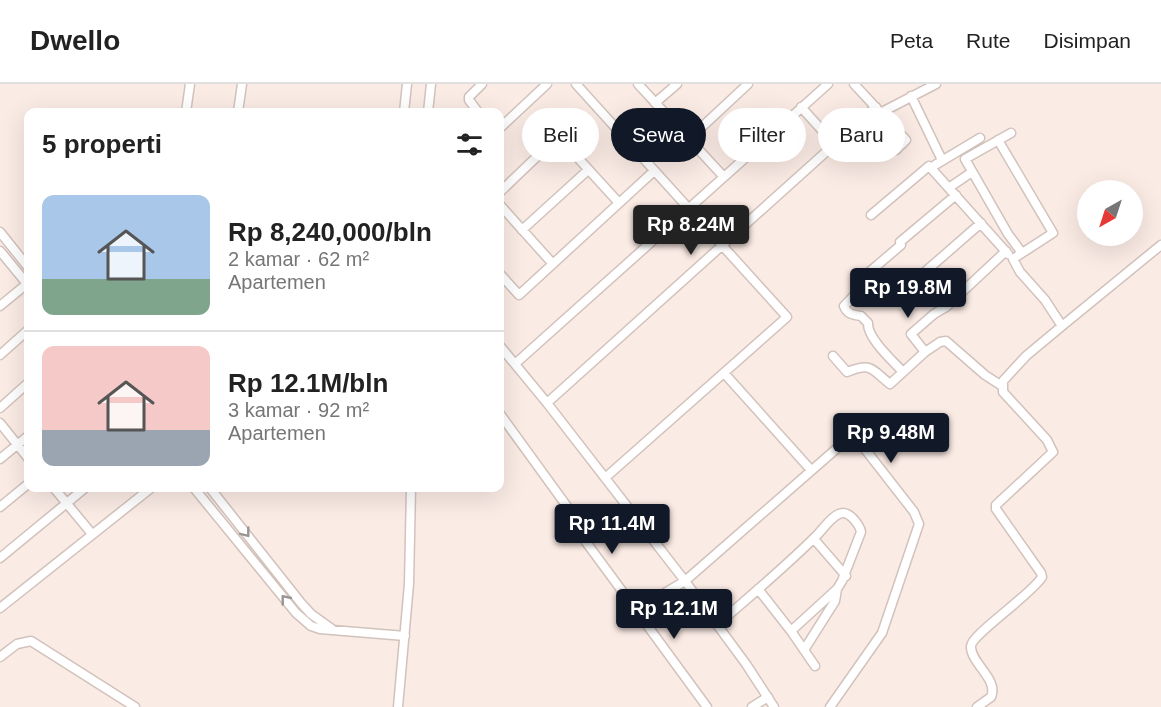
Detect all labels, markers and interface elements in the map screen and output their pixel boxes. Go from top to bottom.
text: Dwello [30,25,120,56]
text: Peta [890,29,933,52]
text: Rute [966,29,1010,52]
text: Disimpan [1043,29,1131,52]
chip: Beli [522,108,599,162]
chip: Sewa [611,108,706,162]
chip: Filter [718,108,806,162]
chip: Baru [818,108,905,162]
icon: filters [453,128,486,161]
text: 5 properti [42,129,162,159]
north arrow [1077,180,1143,246]
map controls [1077,180,1143,246]
pin: Rp 8.24M [629,205,753,256]
text: Rp 8.24M [647,213,735,235]
text: Rp 8,240,000/bln [228,217,432,247]
icon: home [90,219,162,291]
text: 2 kamar · 62 m² [228,248,369,270]
pin: Rp 19.8M [846,268,970,319]
text: Apartemen [228,271,326,293]
text: Rp 19.8M [864,276,952,298]
text: Rp 12.1M/bln [228,368,388,398]
icon: home [90,370,162,442]
text: 3 kamar · 92 m² [228,399,369,421]
pin: Rp 9.48M [829,413,953,464]
text: Rp 9.48M [847,421,935,443]
text: Apartemen [228,422,326,444]
pin: Rp 11.4M [550,504,674,555]
text: Rp 11.4M [569,512,655,534]
one-way arrow [239,527,250,538]
pin: Rp 12.1M [612,589,736,640]
one-way arrow [282,595,293,606]
text: Rp 12.1M [630,597,718,619]

